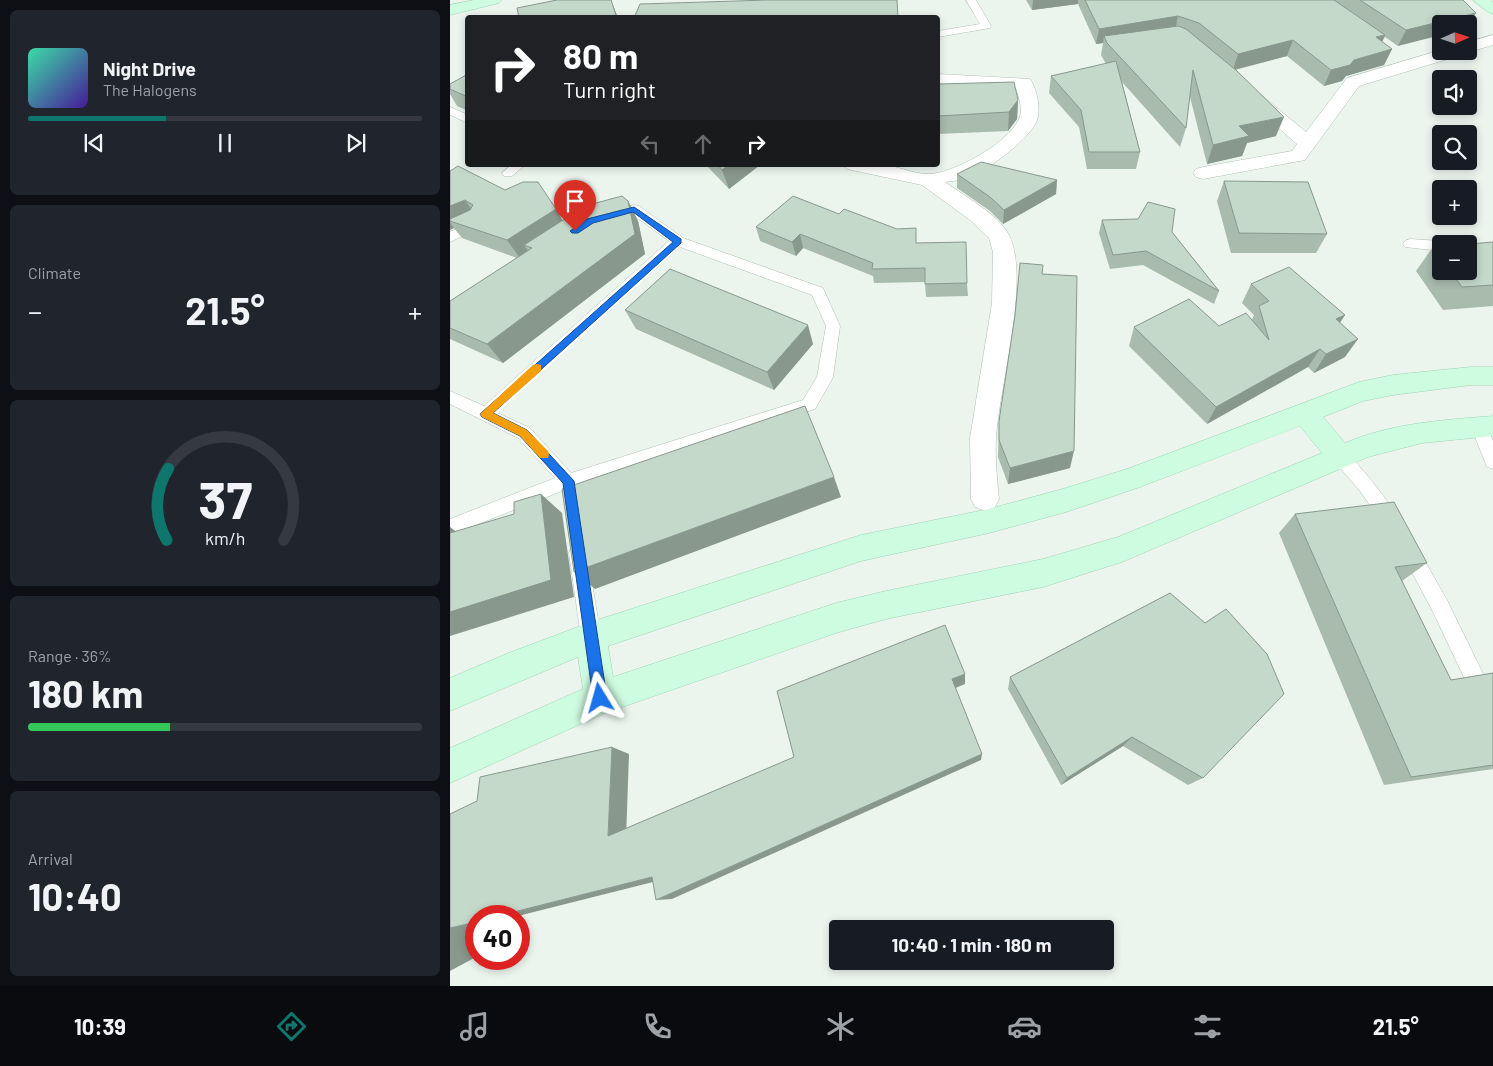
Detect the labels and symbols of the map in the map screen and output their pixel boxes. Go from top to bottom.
north arrow [1432,15,1478,60]
pin [554,180,596,231]
position arrow [573,671,625,723]
speed limit sign: 40 [465,905,530,970]

